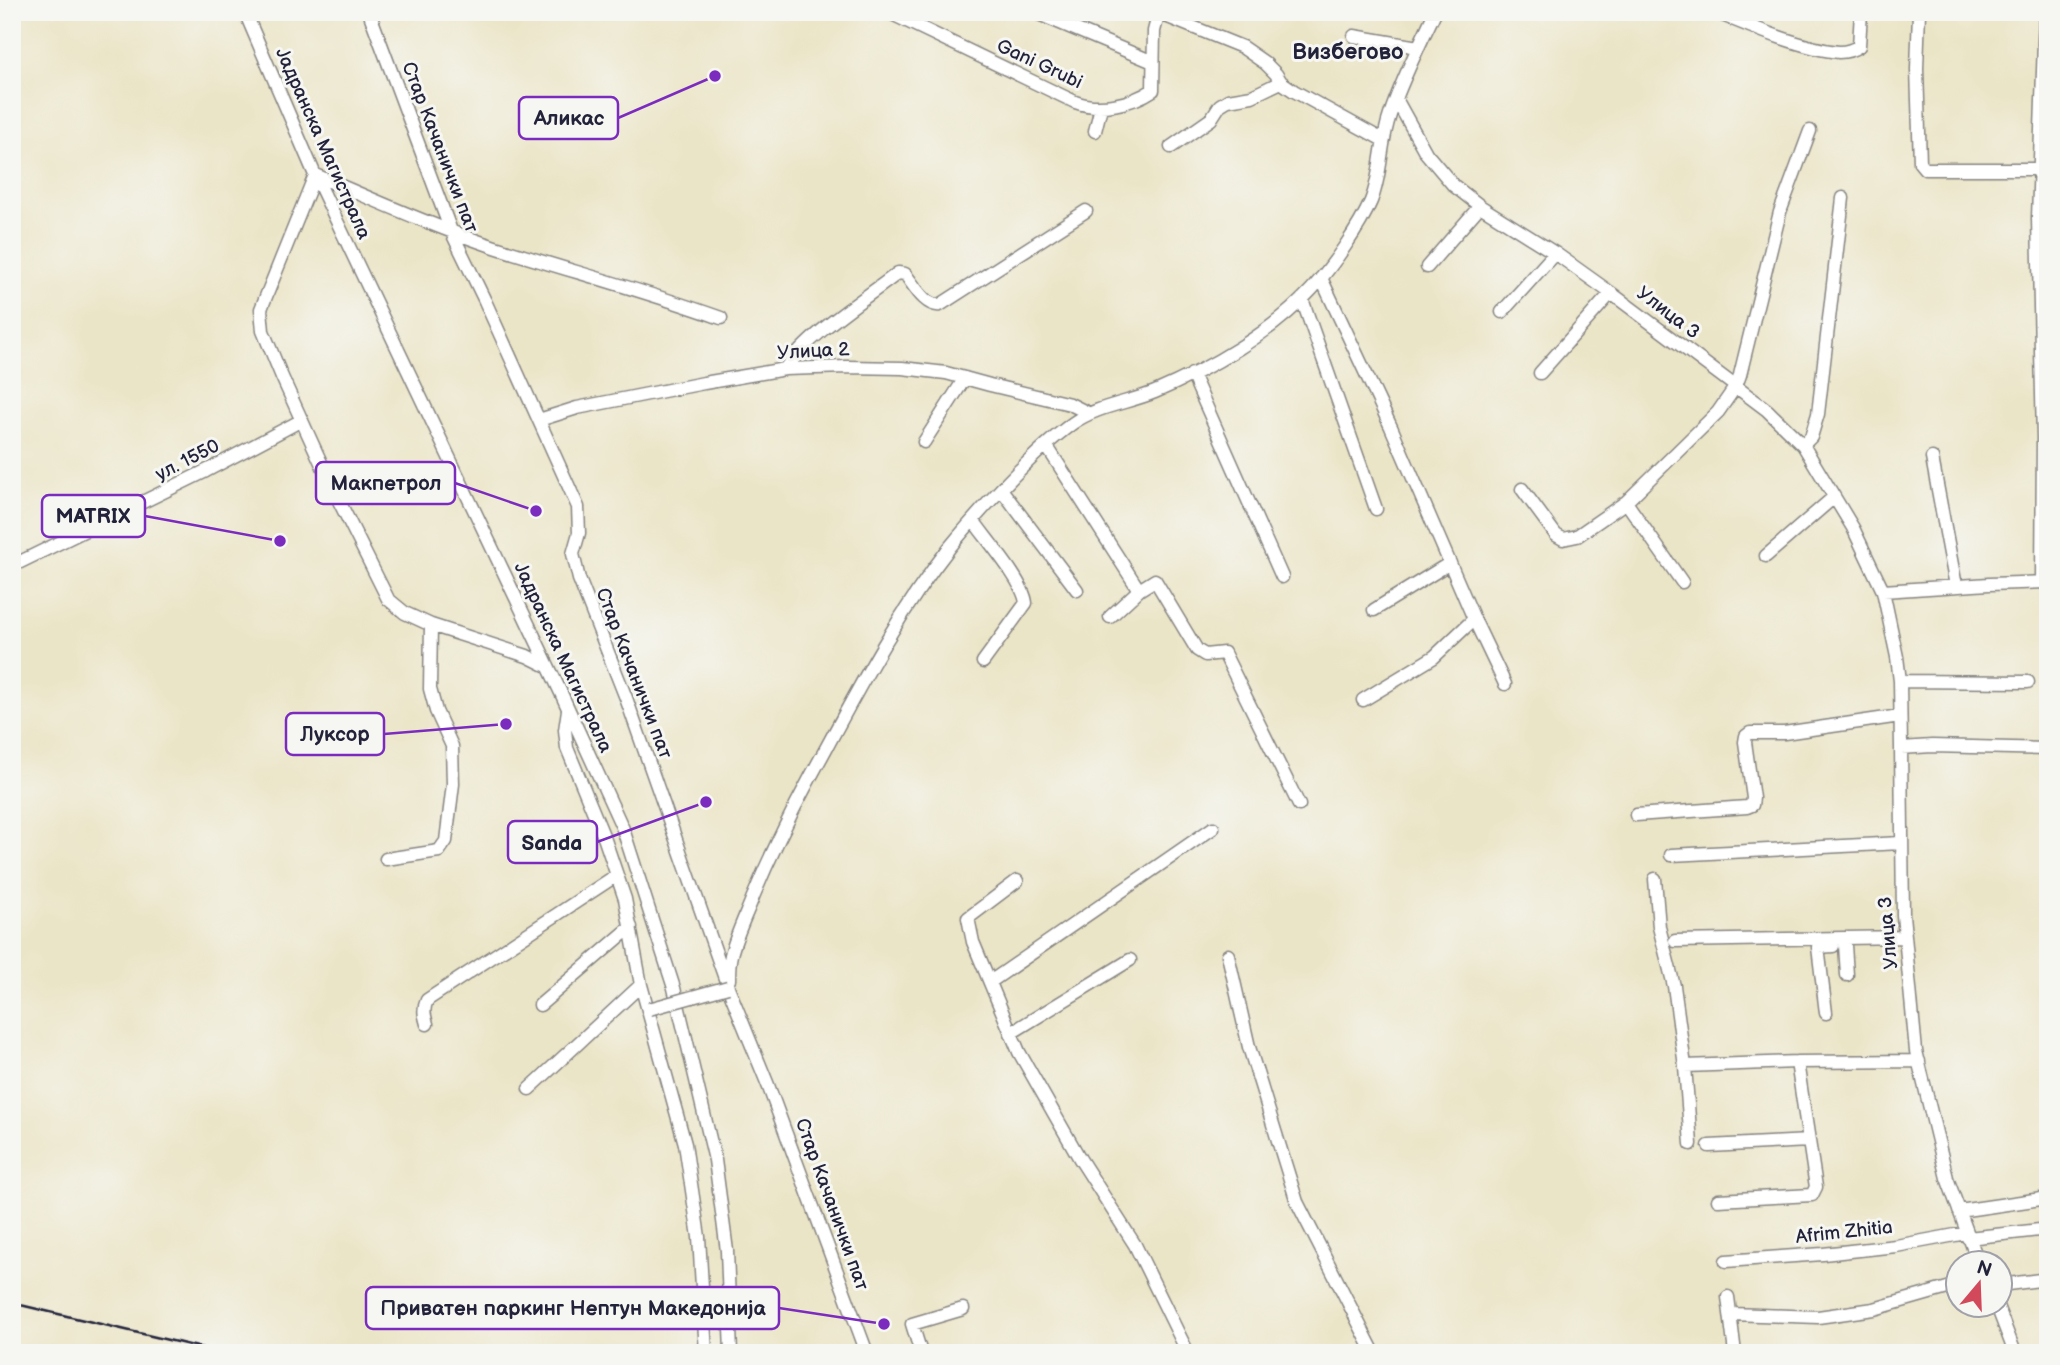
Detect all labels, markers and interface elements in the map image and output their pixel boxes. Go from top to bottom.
street label: Gani Grubi [993,34,1086,94]
district label: Визбегово [1292,38,1404,66]
street label: Јадранска Магистрала [270,44,375,243]
street label: Стар Качанички пат [396,59,483,236]
callout: Аликас [519,97,618,139]
text: Аликас [533,106,605,131]
street label: Улица 3 [1632,282,1704,344]
street label: Улица 2 [776,338,851,365]
street label: ул. 1550 [152,434,224,486]
callout: Макпетрол [316,462,455,504]
text: Макпетрол [331,471,441,496]
callout: MATRIX [42,495,145,537]
text: MATRIX [56,504,131,529]
street label: Јадранска Магистрала [508,559,617,756]
street label: Стар Качанички пат [590,585,677,762]
callout: Луксор [286,713,384,755]
text: Луксор [299,722,370,747]
callout: Sanda [508,821,597,863]
text: Sanda [522,831,582,856]
street label: Улица 3 [1874,895,1903,970]
street label: Стар Качанички пат [790,1116,873,1294]
street label: Afrim Zhitia [1795,1216,1894,1249]
north arrow [1944,1250,2014,1320]
text: N [1974,1256,1995,1283]
callout: Приватен паркинг Нептун Македонија [366,1287,779,1329]
text: Приватен паркинг Нептун Македонија [380,1296,766,1321]

